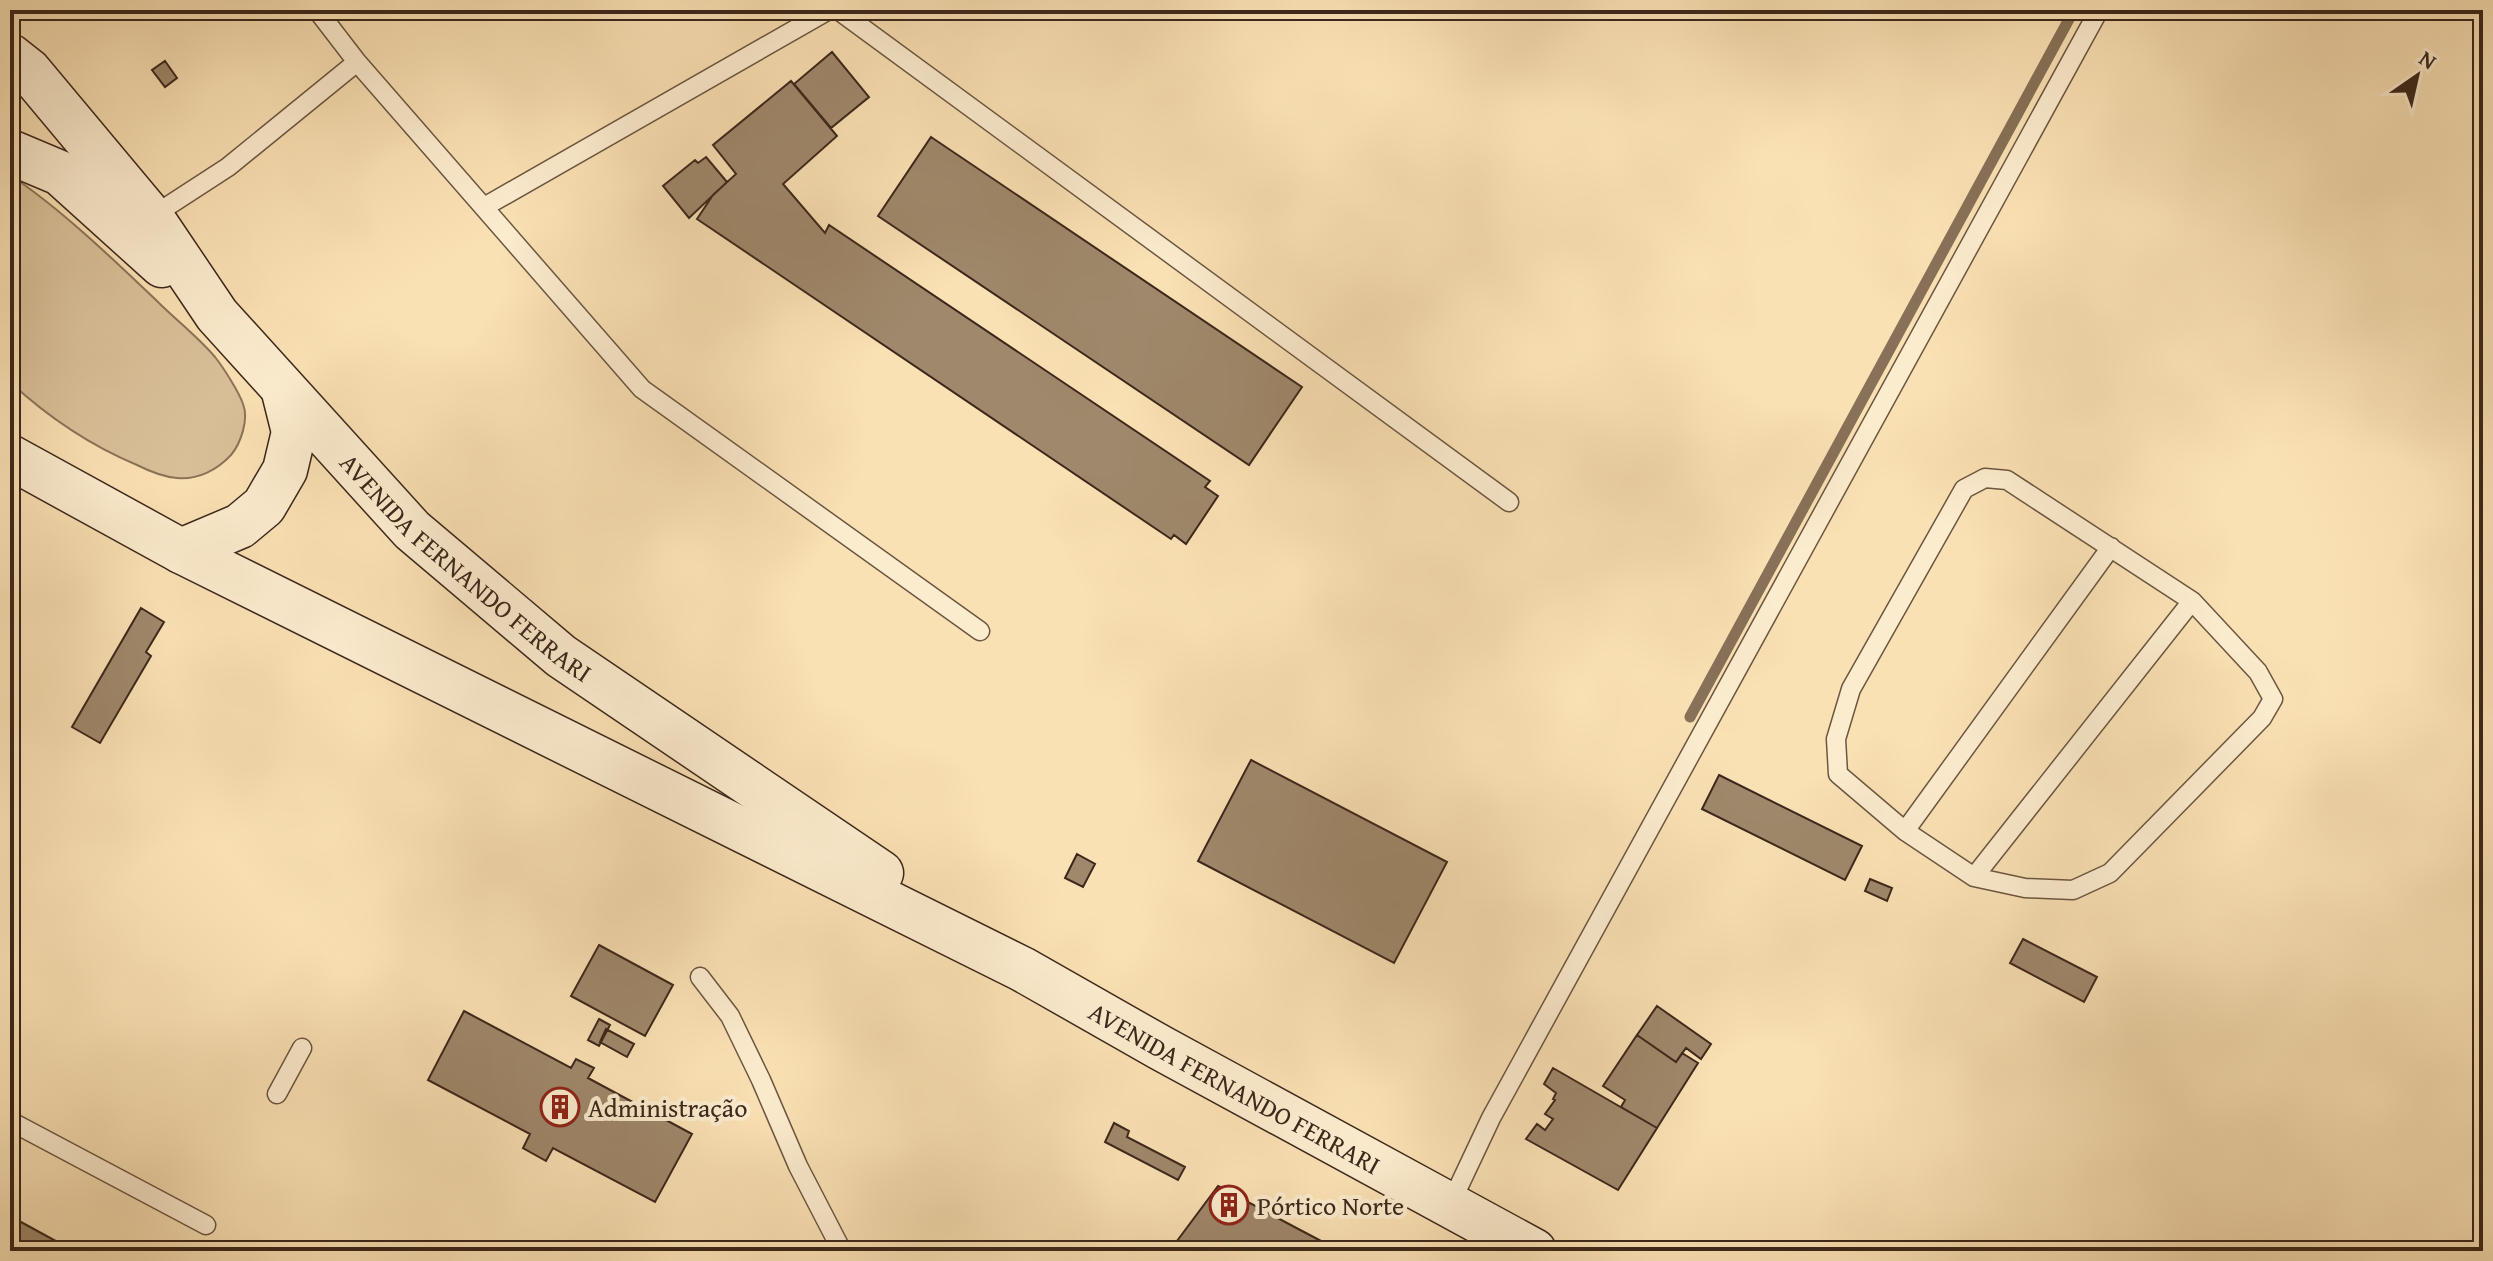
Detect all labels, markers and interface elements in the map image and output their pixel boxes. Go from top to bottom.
north arrow [2377,36,2457,116]
text: N [2413,42,2443,77]
street label: AVENIDA FERNANDO FERRARI [331,444,600,691]
street label: AVENIDA FERNANDO FERRARI [1082,991,1388,1184]
building icon: Administração [539,1086,581,1128]
place label: Administração [588,1088,747,1127]
building icon: Pórtico Norte [1208,1184,1250,1226]
place label: Pórtico Norte [1257,1186,1404,1225]

